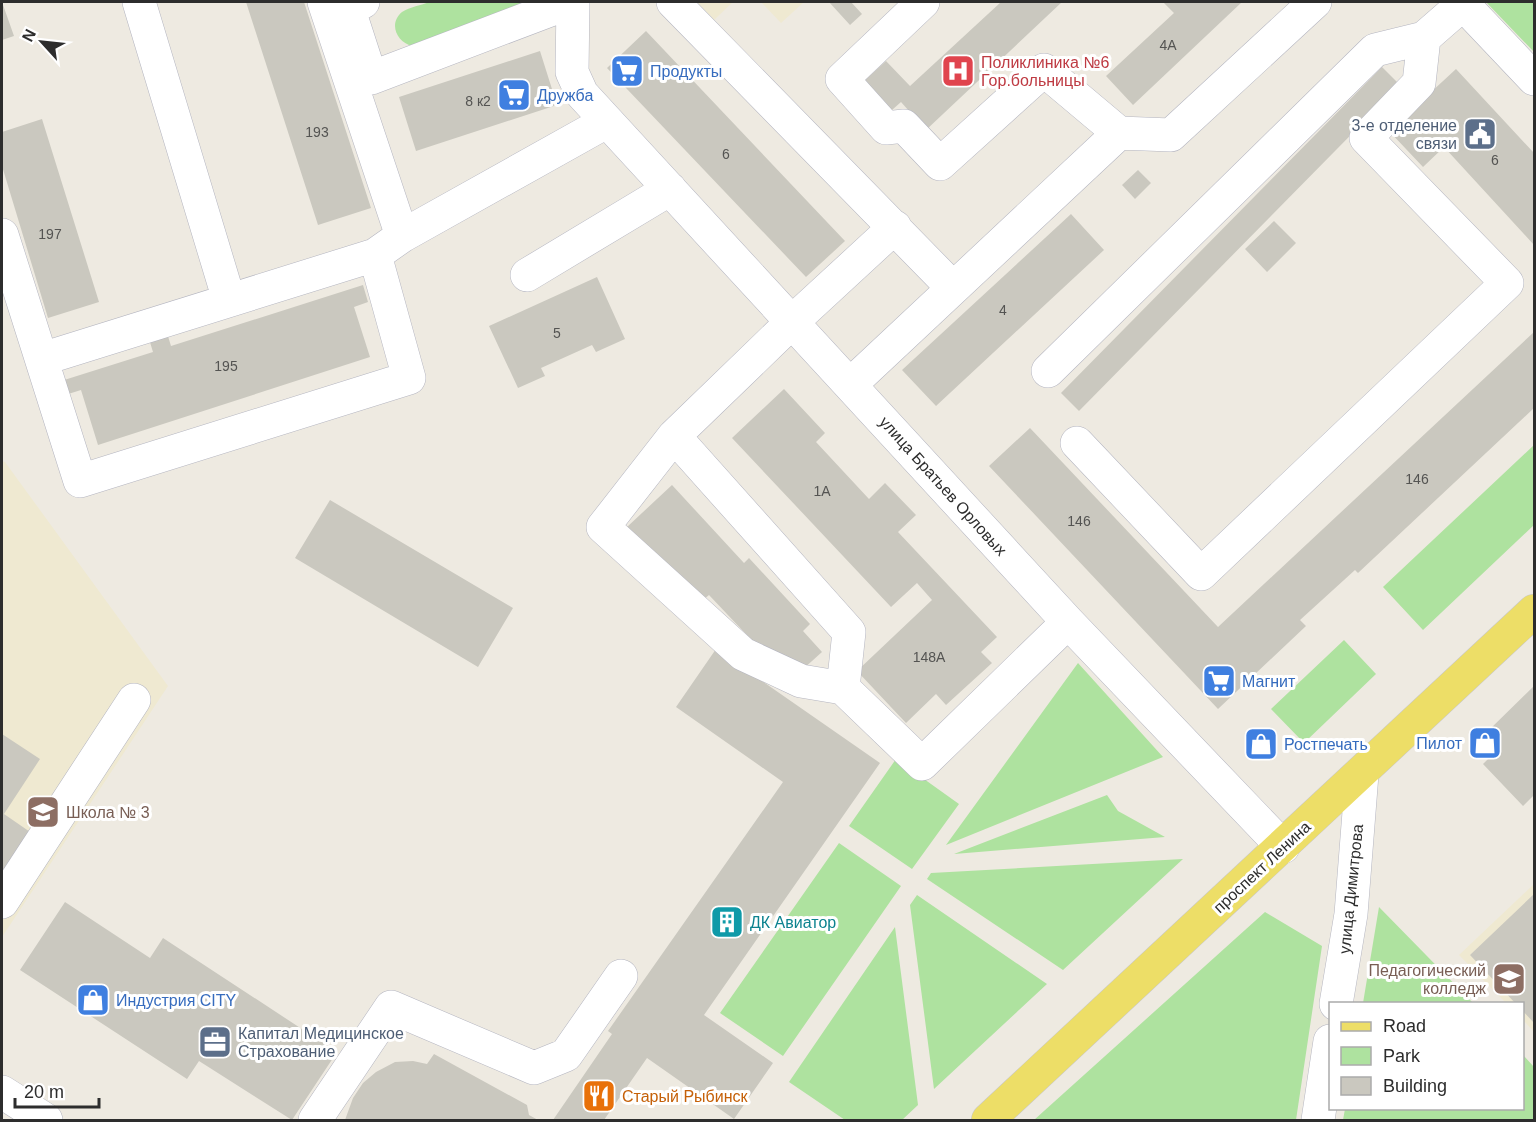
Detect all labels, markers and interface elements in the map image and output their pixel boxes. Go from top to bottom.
north arrow [12,12,72,72]
text: N [19,26,39,44]
house number: 4А [1159,37,1177,53]
supermarket icon: Продукты [609,53,645,89]
hospital icon: Поликлиника №6 Гор.больницы [940,53,976,89]
place label: Поликлиника №6 Гор.больницы [981,54,1109,89]
place label: Продукты [650,63,722,80]
supermarket icon: Дружба [496,77,532,113]
place label: Дружба [537,87,593,104]
house number: 8 к2 [465,93,491,109]
public building icon: 3-е отделение связи [1462,116,1498,152]
place label: 3-е отделение связи [1351,117,1457,152]
house number: 193 [305,124,329,140]
house number: 6 [722,146,730,162]
house number: 6 [1491,152,1499,168]
house number: 197 [38,226,62,242]
house number: 4 [999,302,1007,318]
house number: 5 [553,325,561,341]
house number: 195 [214,358,238,374]
street label: улица Братьев Орловых [876,413,1010,559]
house number: 146 [1405,471,1429,487]
house number: 1А [813,483,831,499]
house number: 146 [1067,513,1091,529]
house number: 148А [913,649,946,665]
supermarket icon: Магнит [1201,663,1237,699]
place label: Магнит [1242,673,1296,690]
shop icon: Пилот [1467,725,1503,761]
shop icon: Ростпечать [1243,726,1279,762]
place label: Пилот [1416,735,1463,752]
place label: Ростпечать [1284,736,1368,753]
school or university icon: Школа № 3 [25,794,61,830]
place label: Школа № 3 [66,804,150,821]
street label: проспект Ленина [1210,818,1314,916]
street label: улица Димитрова [1336,823,1366,955]
building icon: ДК Авиатор [709,904,745,940]
place label: ДК Авиатор [750,914,836,931]
school or university icon: Педагогический колледж [1491,961,1527,997]
place label: Педагогический колледж [1368,962,1486,997]
shop icon: Индустрия CITY [75,982,111,1018]
place label: Индустрия CITY [116,992,237,1009]
legend [1329,1002,1524,1110]
text: Road [1383,1016,1426,1036]
office icon: Капитал Медицинское Страхование [197,1024,233,1060]
place label: Капитал Медицинское Страхование [238,1025,404,1060]
text: Park [1383,1046,1421,1066]
scale bar [15,1071,99,1109]
text: Building [1383,1076,1447,1096]
restaurant icon: Старый Рыбинск [581,1078,617,1114]
text: 20 m [24,1082,64,1102]
place label: Старый Рыбинск [622,1088,748,1105]

